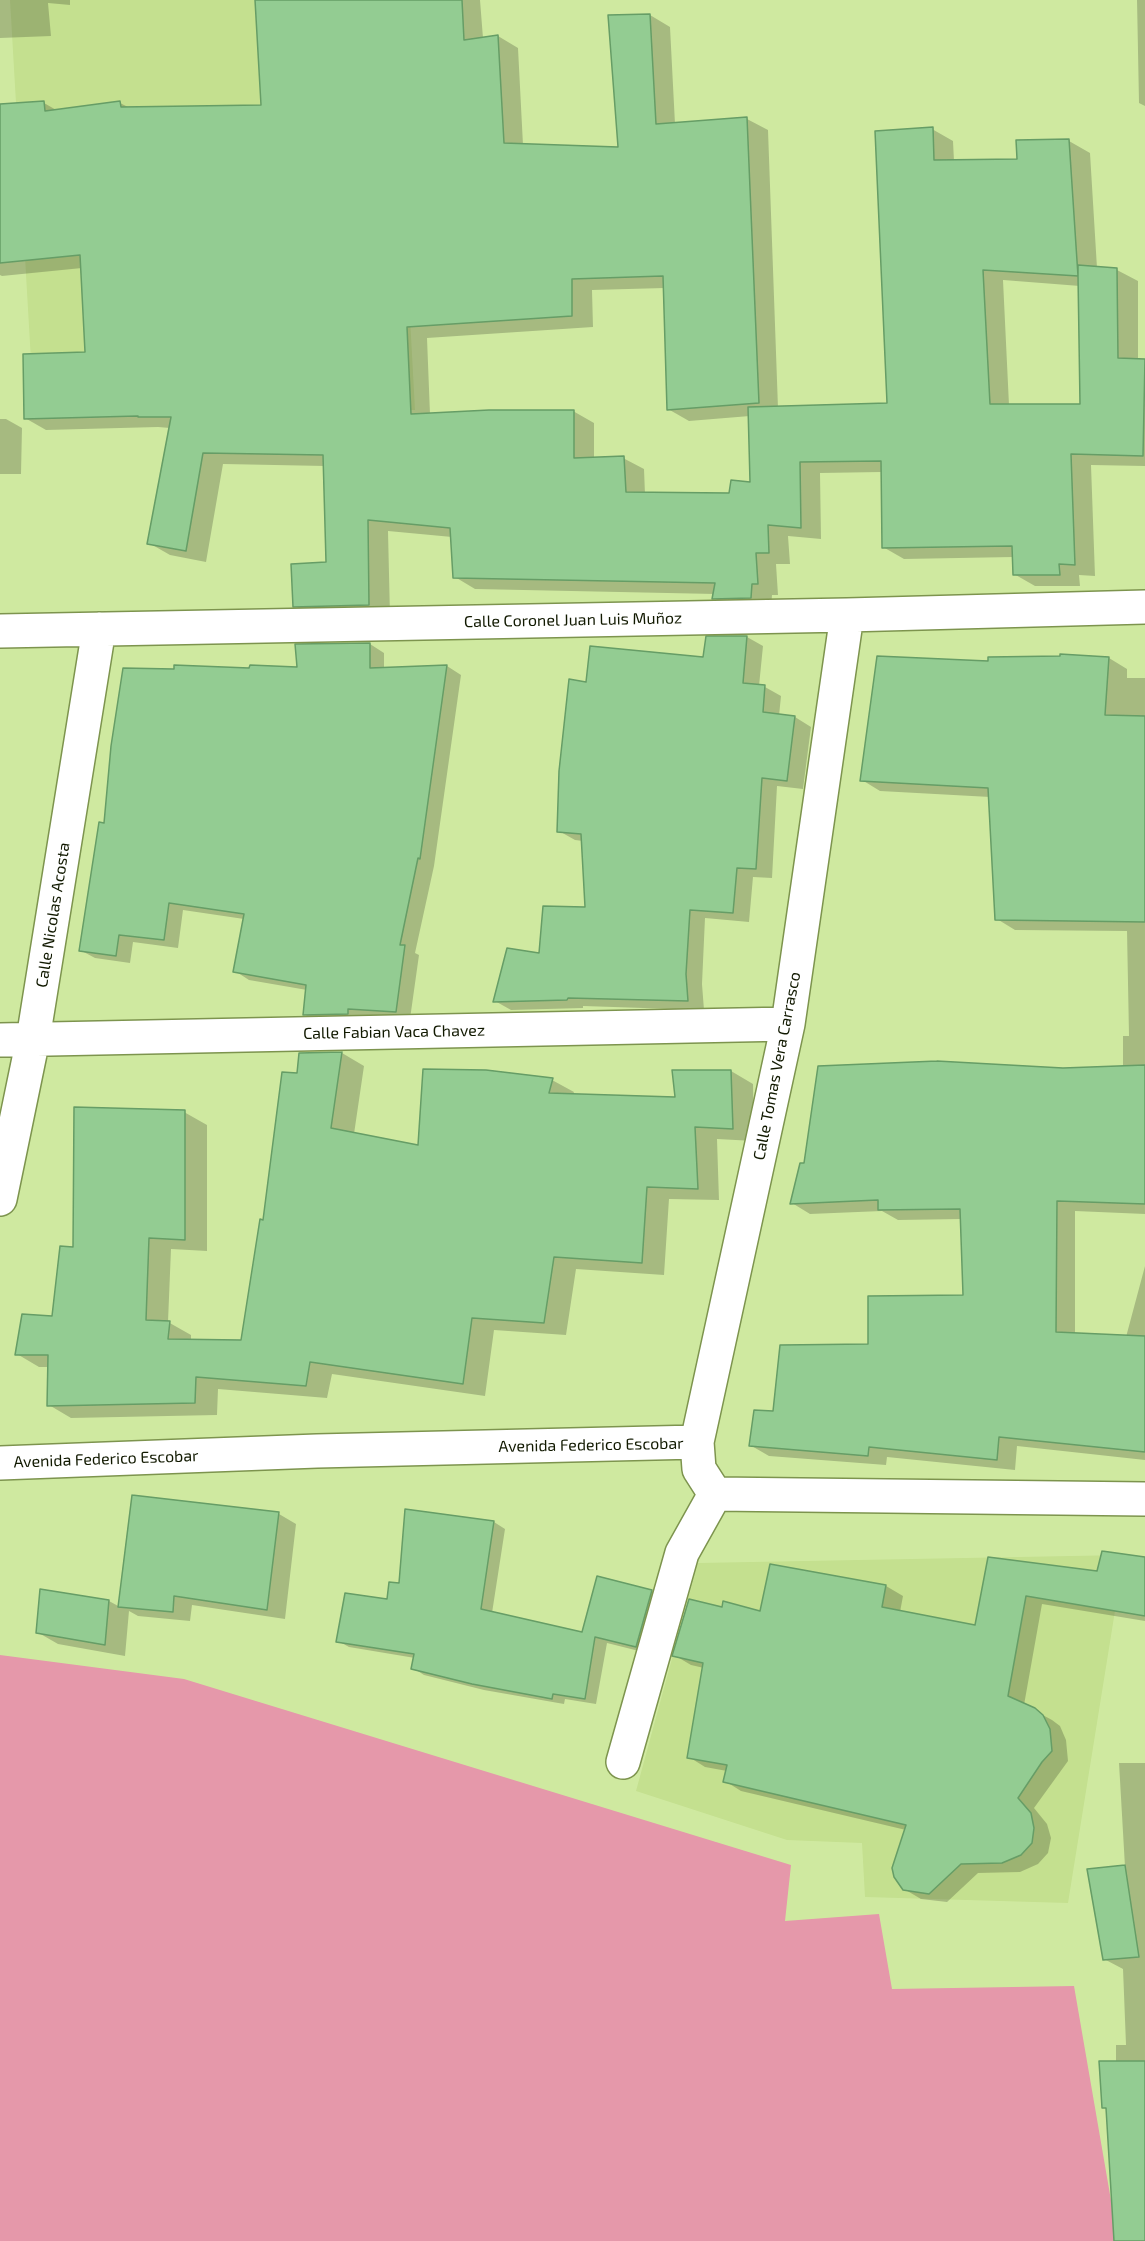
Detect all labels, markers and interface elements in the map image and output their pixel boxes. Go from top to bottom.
street label: Calle Coronel Juan Luis Muñoz [464,608,682,632]
street label: Calle Nicolas Acosta [32,841,74,989]
street label: Calle Tomas Vera Carrasco [749,970,805,1162]
street label: Calle Fabian Vaca Chavez [303,1021,485,1043]
street label: Avenida Federico Escobar [498,1434,684,1456]
street label: Avenida Federico Escobar [13,1446,199,1472]

